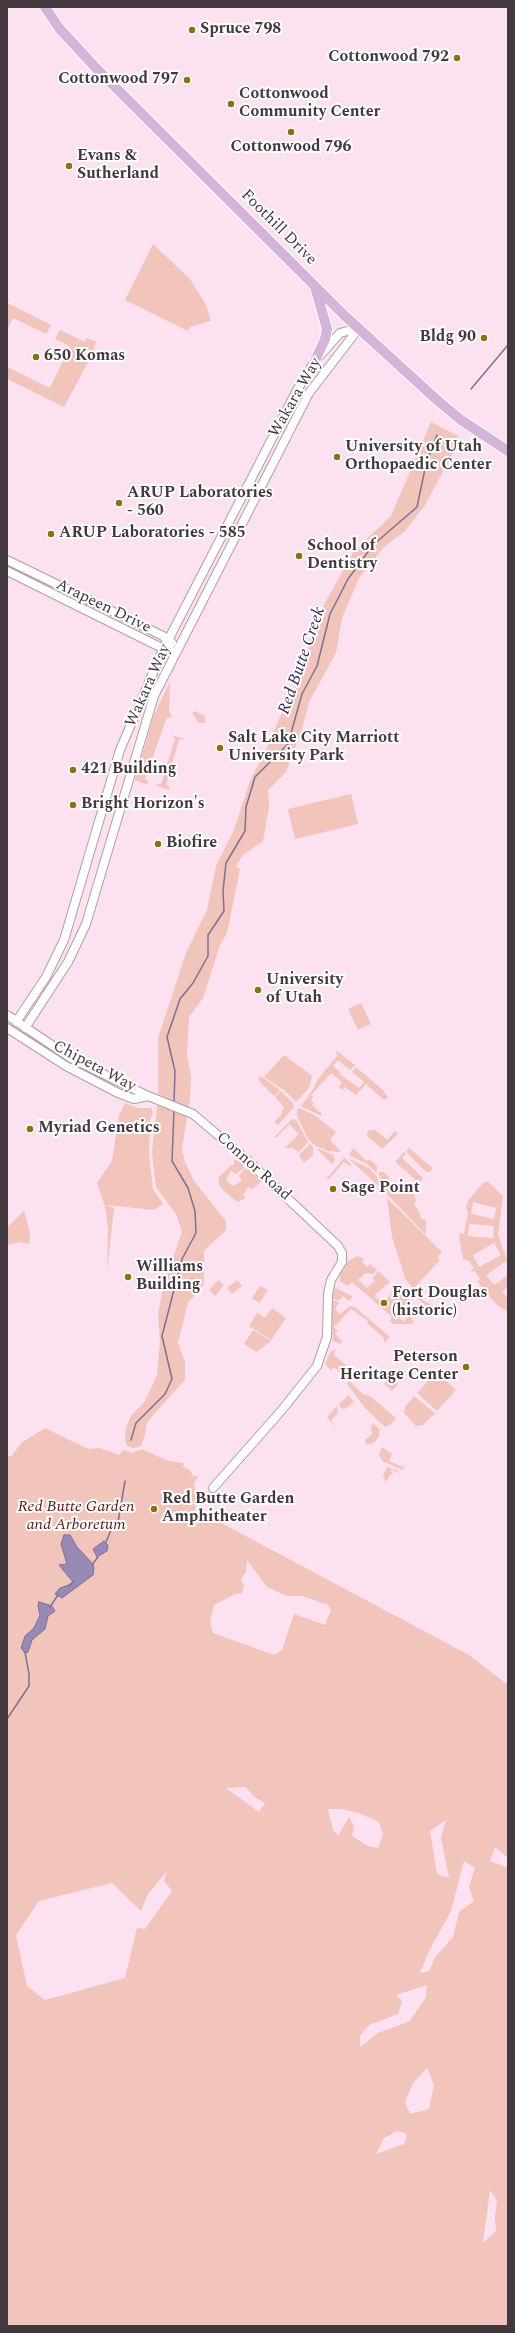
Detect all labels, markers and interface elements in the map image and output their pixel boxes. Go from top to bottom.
place label: Spruce 798 [200,20,281,40]
marker: Spruce 798 [187,25,197,35]
place label: Cottonwood 792 [328,48,449,68]
marker: Cottonwood 792 [452,53,462,63]
place label: Cottonwood 797 [58,70,179,90]
marker: Cottonwood 797 [182,75,192,85]
place label: Cottonwood Community Center [239,85,380,123]
marker: Cottonwood Community Center [226,99,236,109]
marker: Cottonwood 796 [286,127,296,137]
place label: Cottonwood 796 [231,138,351,158]
place label: Evans & Sutherland [77,147,159,185]
marker: Evans & Sutherland [64,161,74,171]
street label: Foothill Drive [236,186,320,270]
place label: Bldg 90 [420,328,476,348]
marker: Bldg 90 [479,333,489,343]
place label: 650 Komas [44,347,125,367]
marker: 650 Komas [31,352,41,362]
street label: Wakara Way [265,355,327,441]
place label: University of Utah Orthopaedic Center [345,438,491,476]
marker: University of Utah Orthopaedic Center [332,452,342,462]
place label: ARUP Laboratories - 560 [127,484,273,522]
marker: ARUP Laboratories - 560 [114,498,124,508]
place label: ARUP Laboratories - 585 [59,524,246,544]
marker: ARUP Laboratories - 585 [46,529,56,539]
place label: School of Dentistry [307,537,377,575]
marker: School of Dentistry [294,551,304,561]
street label: Arapeen Drive [52,576,154,638]
water label: Red Butte Creek [275,605,331,717]
street label: Wakara Way [122,642,176,730]
place label: Salt Lake City Marriott University Park [228,729,399,767]
marker: Salt Lake City Marriott University Park [215,743,225,753]
place label: 421 Building [81,760,176,780]
marker: 421 Building [68,765,78,775]
place label: Bright Horizon's [81,795,205,815]
marker: Bright Horizon's [68,800,78,810]
place label: Biofire [166,834,217,854]
marker: Biofire [153,839,163,849]
place label: University of Utah [266,971,343,1009]
marker: University of Utah [253,985,263,995]
street label: Chipeta Way [49,1037,139,1097]
place label: Myriad Genetics [38,1119,160,1139]
marker: Myriad Genetics [25,1124,35,1134]
street label: Connor Road [212,1128,294,1206]
place label: Sage Point [341,1179,420,1199]
marker: Sage Point [328,1184,338,1194]
place label: Williams Building [136,1258,203,1296]
marker: Williams Building [123,1272,133,1282]
place label: Fort Douglas (historic) [392,1284,488,1322]
marker: Fort Douglas (historic) [379,1298,389,1308]
place label: Peterson Heritage Center [340,1348,458,1386]
marker: Peterson Heritage Center [461,1362,471,1372]
place label: Red Butte Garden Amphitheater [162,1490,294,1528]
park label: Red Butte Garden and Arboretum [18,1498,134,1536]
marker: Red Butte Garden Amphitheater [149,1504,159,1514]

